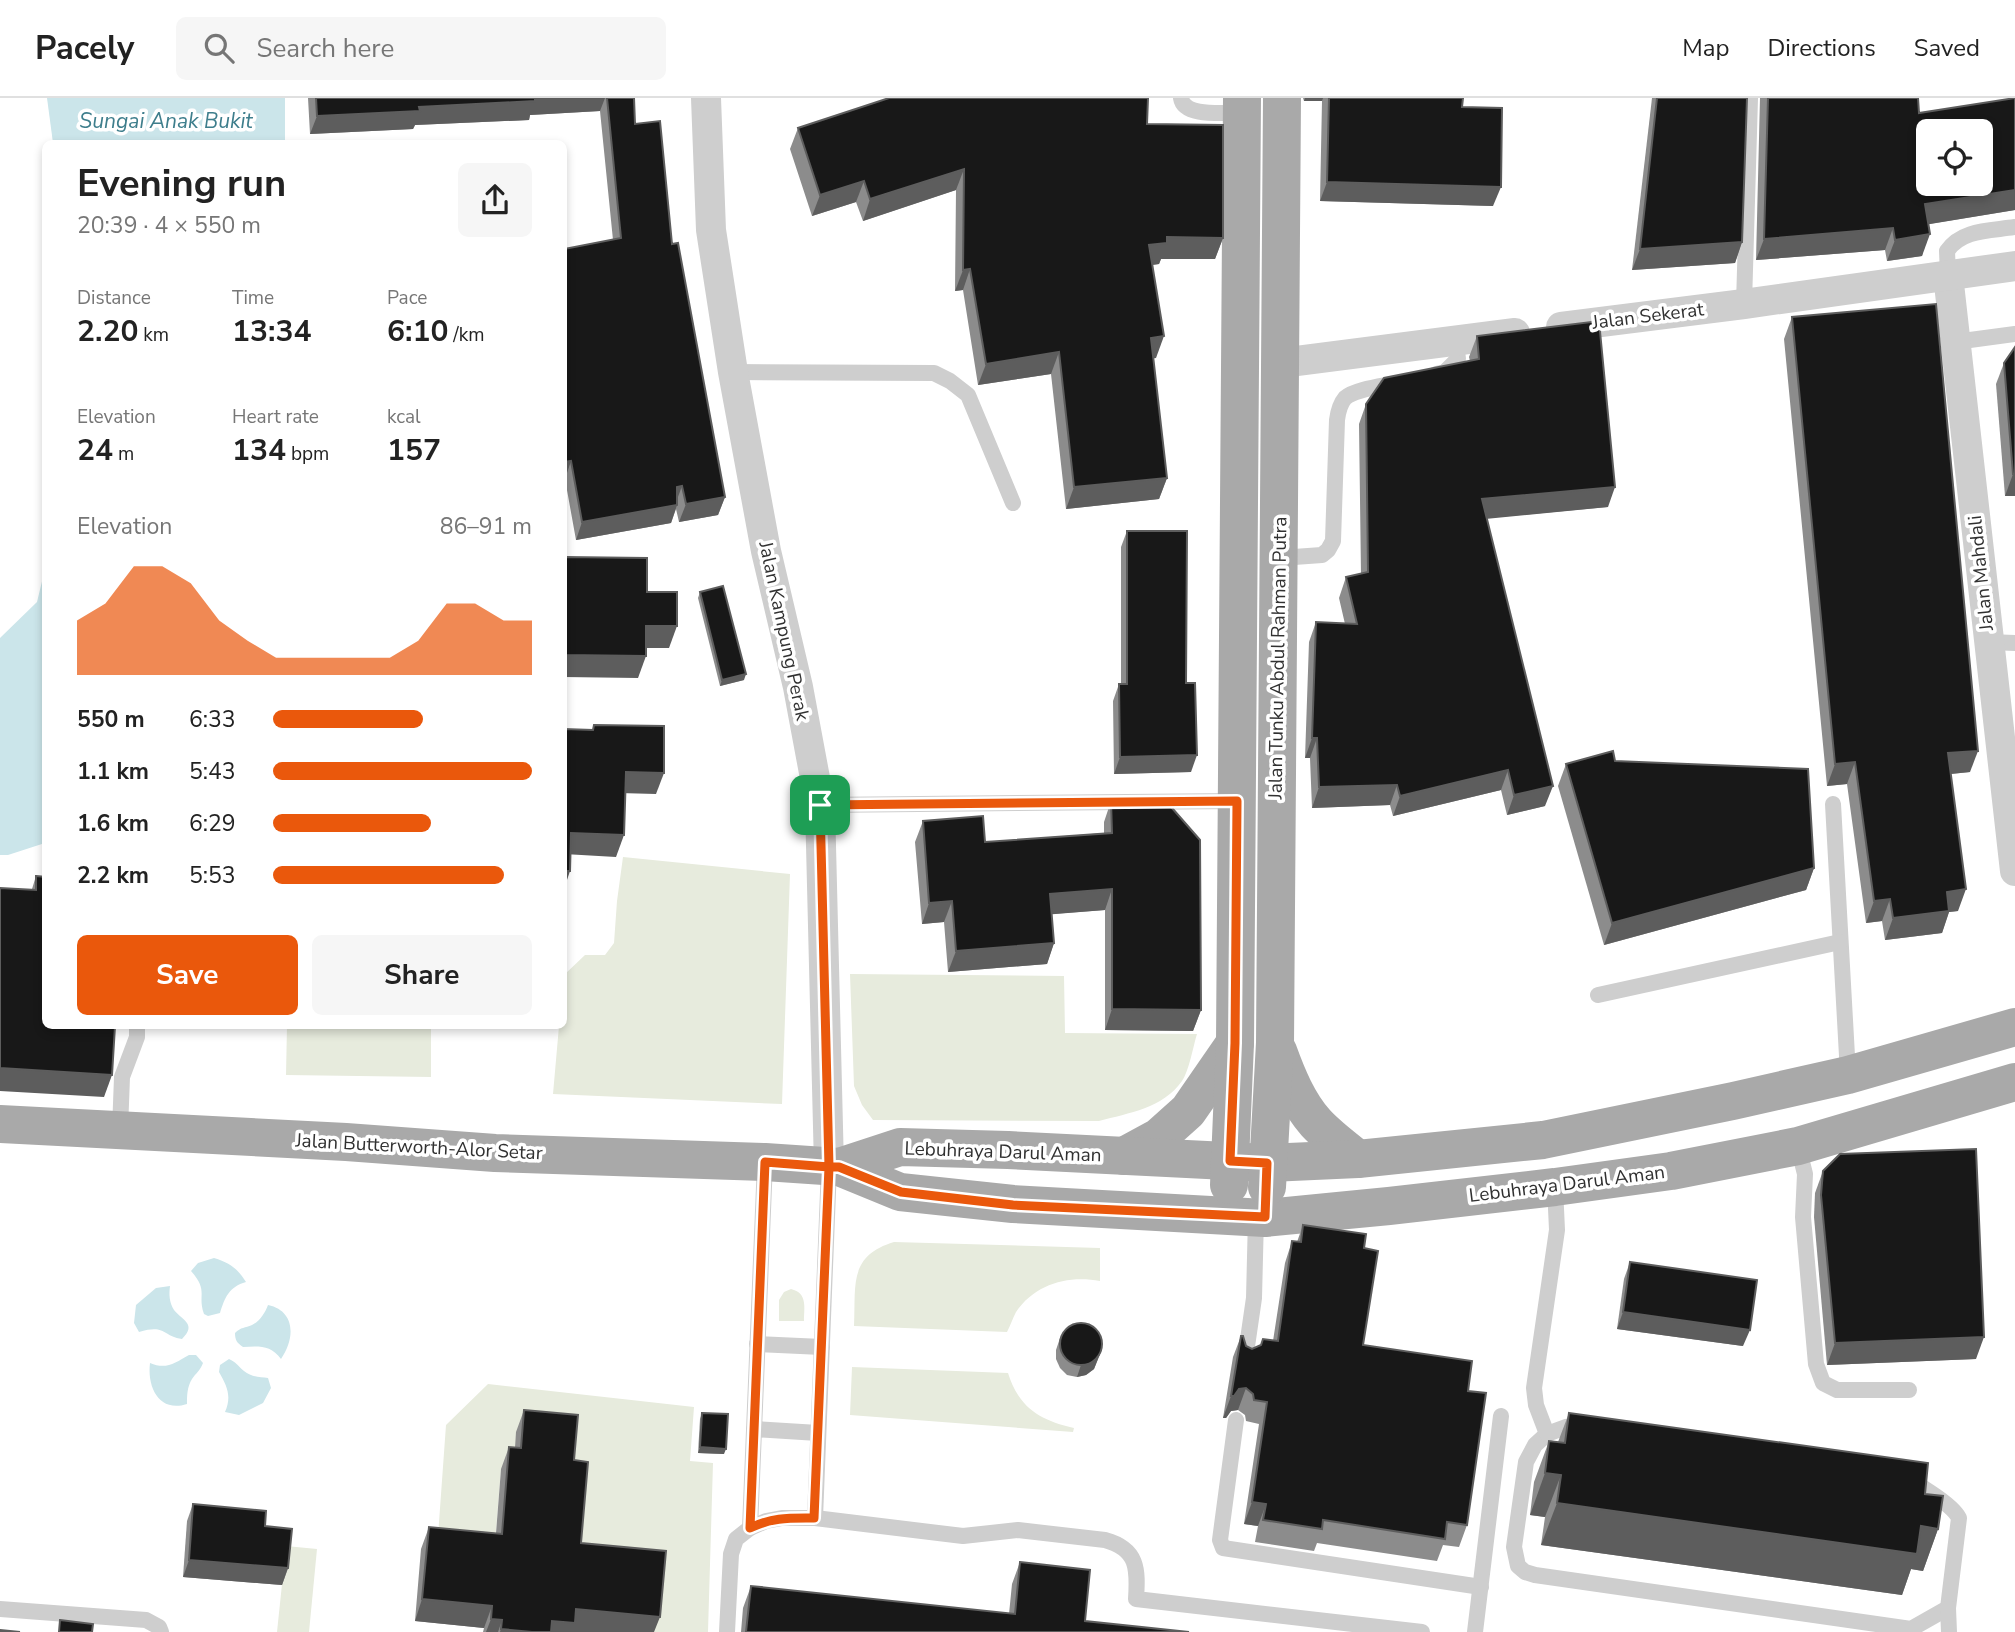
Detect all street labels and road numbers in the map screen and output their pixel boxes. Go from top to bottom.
street label: Jalan Sekerat [1590,296,1706,336]
street label: Jalan Mahdali [1962,514,2000,633]
street label: Jalan Tunku Abdul Rahman Putra [1263,516,1293,801]
street label: Jalan Kampung Perak [752,538,816,723]
street label: Jalan Butterworth-Alor Setar [294,1127,543,1166]
street label: Lebuhraya Darul Aman [904,1136,1102,1168]
street label: Lebuhraya Darul Aman [1468,1159,1666,1209]

